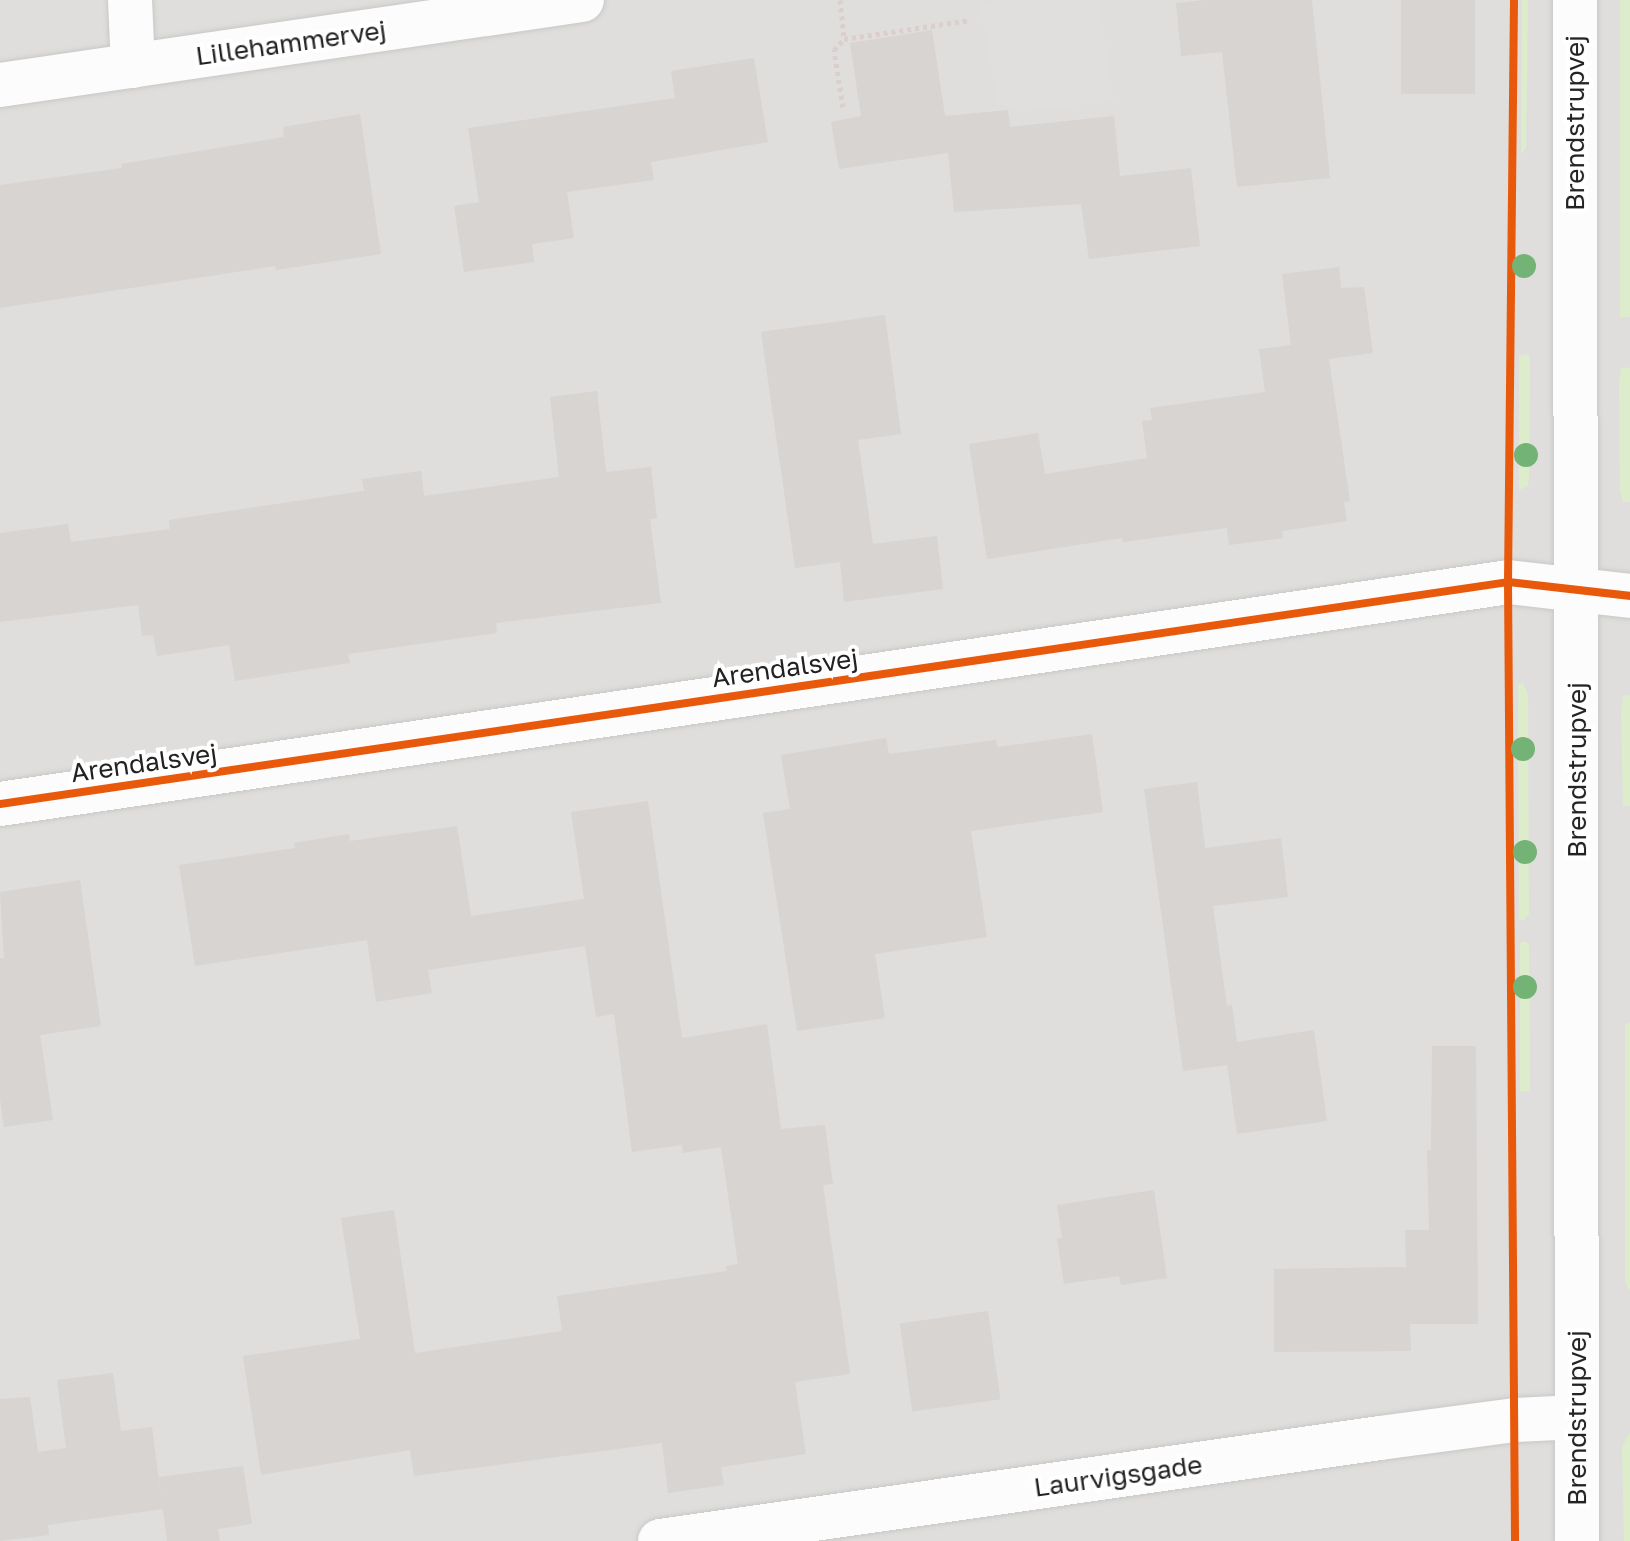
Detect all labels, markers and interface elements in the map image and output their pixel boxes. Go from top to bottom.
street label: Lillehammervej [194,14,388,72]
street label: Brendstrupvej [1559,35,1591,211]
street label: Arendalsvej [710,642,860,694]
street label: Brendstrupvej [1561,682,1593,858]
street label: Arendalsvej [69,737,219,789]
street label: Brendstrupvej [1561,1330,1593,1506]
street label: Laurvigsgade [1032,1449,1204,1503]

